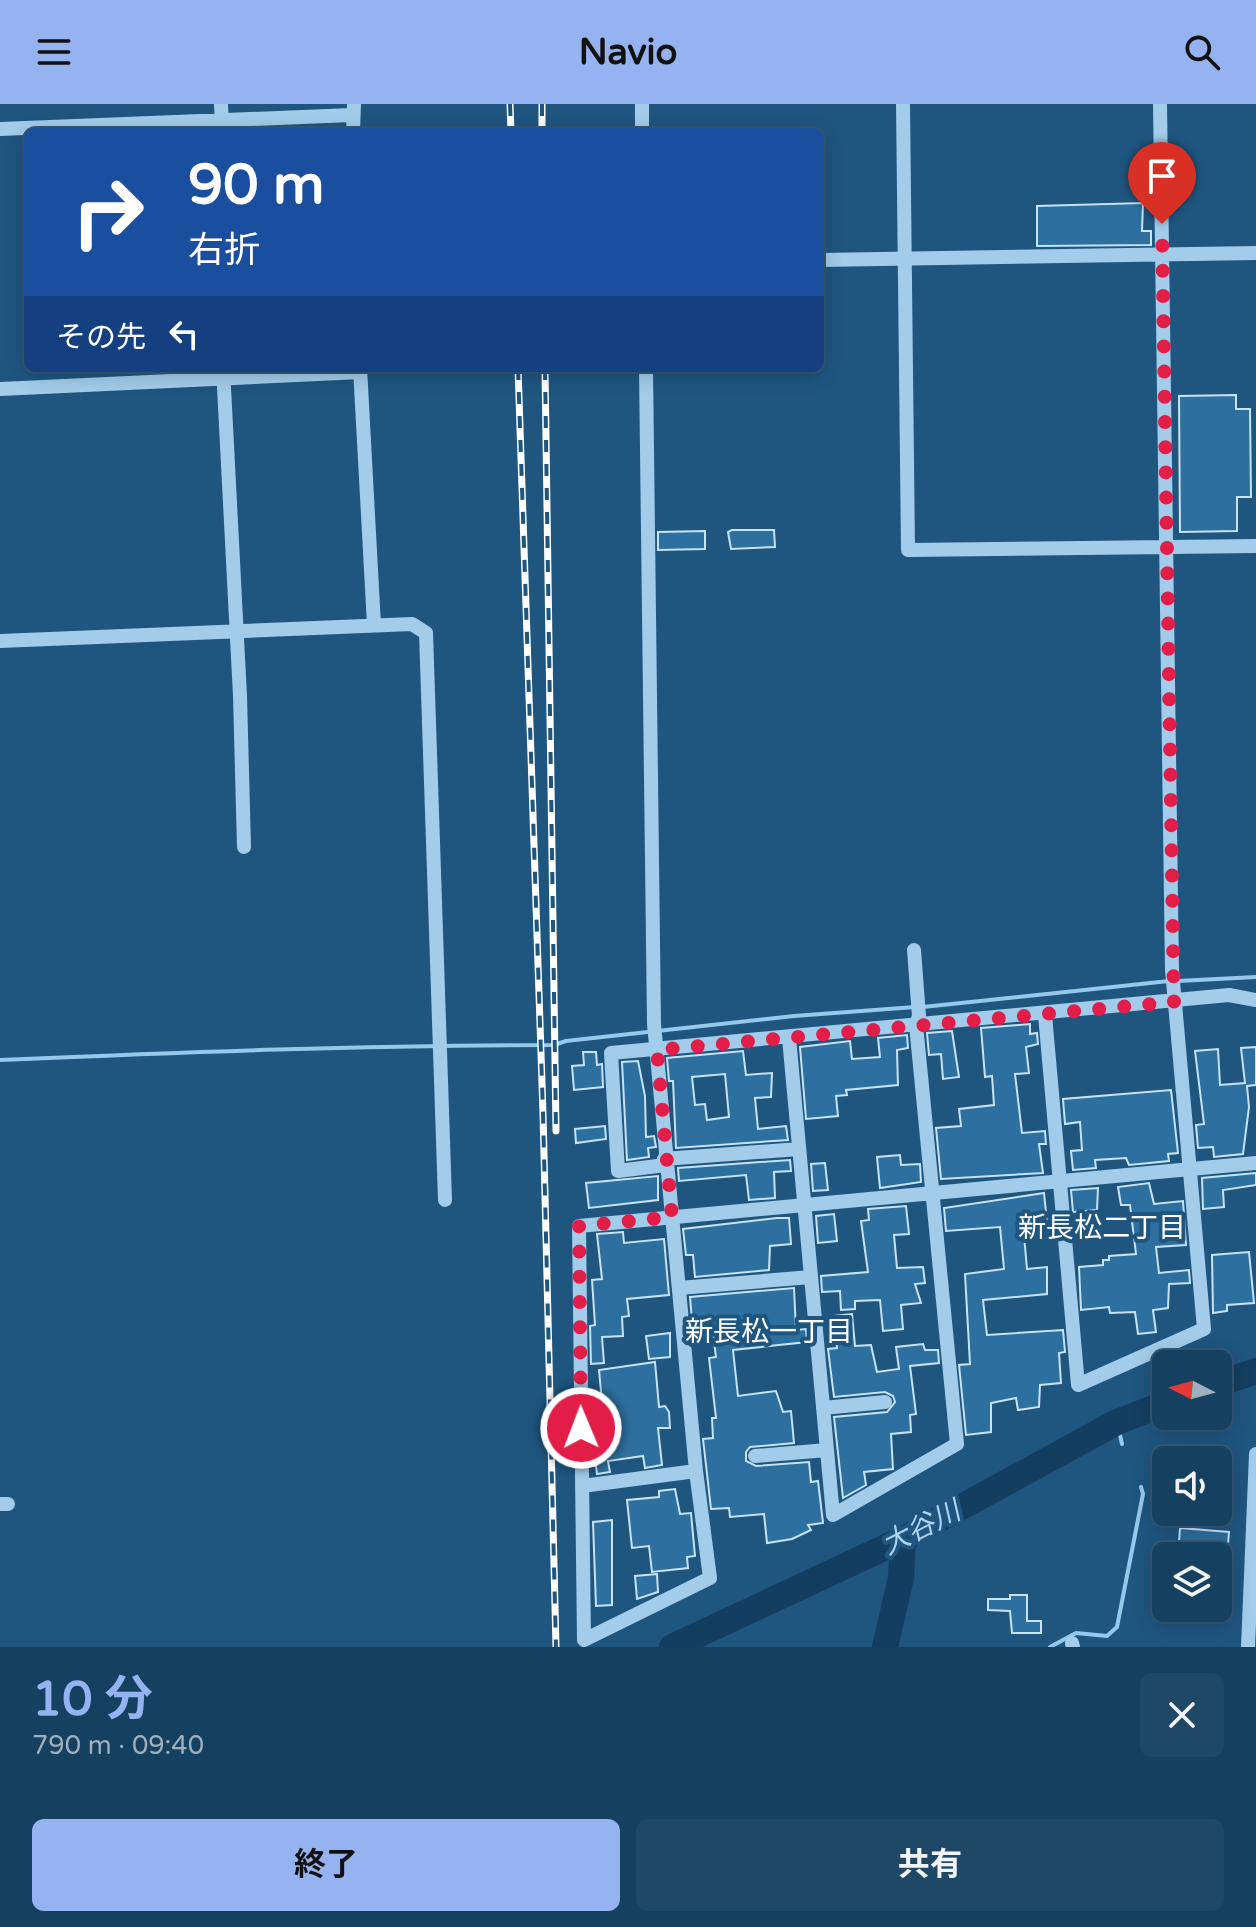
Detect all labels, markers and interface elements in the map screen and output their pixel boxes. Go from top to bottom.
icon: menu [32,30,76,74]
icon: search [1180,30,1224,74]
text: Navio [579,31,677,74]
pin [1128,142,1196,224]
text: 90 m [188,152,324,219]
icon: arrive [1140,154,1184,198]
icon: right [56,160,160,264]
text: 右折 [188,229,260,272]
icon: left [162,312,206,356]
text: その先 [56,319,146,356]
district label: 新長松二丁目 [1018,1211,1186,1245]
district label: 新長松一丁目 [685,1315,853,1349]
north arrow [1152,1350,1232,1430]
map controls [1152,1350,1232,1622]
position arrow [539,1386,623,1470]
button: sound [1152,1446,1232,1526]
water label: 大谷川 [876,1492,969,1562]
button: layers [1152,1542,1232,1622]
text: 10 分 [32,1671,153,1729]
button: close [1140,1673,1224,1757]
text: 790 m · 09:40 [32,1730,204,1761]
button: 終了 [32,1819,620,1911]
button: 共有 [636,1819,1224,1911]

